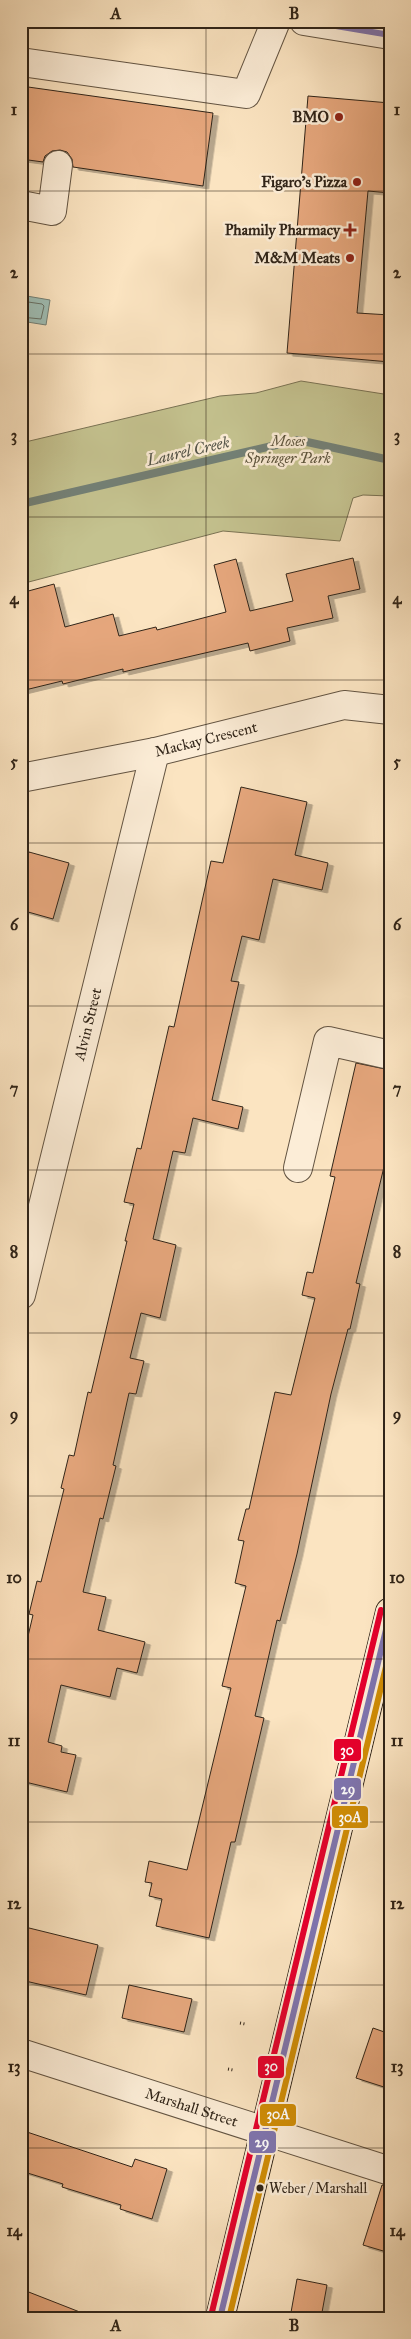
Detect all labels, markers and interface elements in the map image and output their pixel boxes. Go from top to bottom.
text: A [110,4,122,23]
text: B [289,4,299,23]
text: 1 [11,100,18,119]
text: 1 [394,100,401,119]
place label: BMO [292,108,329,126]
marker: BMO [333,111,345,123]
place label: Figaro's Pizza [261,173,348,192]
marker: Figaro's Pizza [351,176,363,188]
place label: Phamily Pharmacy [225,221,341,240]
marker: Phamily Pharmacy [344,224,356,236]
place label: M&M Meats [254,249,341,267]
marker: M&M Meats [344,252,356,264]
text: 2 [10,263,19,282]
text: 2 [393,263,402,282]
text: 3 [11,426,17,446]
text: 3 [394,426,400,446]
water label: Laurel Creek [144,432,231,470]
park label: Moses Springer Park [244,432,331,468]
text: 4 [10,589,20,609]
text: 4 [393,589,403,609]
street label: Mackay Crescent [153,718,260,761]
text: 5 [10,752,18,771]
text: 5 [393,752,401,771]
text: 6 [10,915,19,934]
text: 6 [393,915,402,934]
street label: Alvin Street [70,985,106,1063]
text: 7 [10,1079,19,1098]
text: 7 [393,1079,402,1098]
text: 8 [10,1242,18,1261]
text: 8 [393,1242,401,1261]
text: 9 [10,1405,18,1425]
text: 9 [393,1405,401,1425]
text: 10 [6,1568,22,1587]
text: 10 [389,1568,405,1587]
text: 11 [8,1731,21,1750]
text: 11 [391,1731,404,1750]
line badge: 30 [333,1738,362,1762]
text: 30 [340,1742,354,1760]
line badge: 29 [333,1777,362,1801]
text: 29 [341,1781,355,1799]
line badge: 30A [331,1805,369,1829]
text: 30A [338,1809,362,1827]
text: 12 [7,1894,22,1913]
text: 12 [390,1894,405,1913]
line badge: 30 [257,2055,285,2079]
text: 13 [8,2057,20,2077]
text: 13 [391,2057,403,2077]
text: 30 [264,2058,278,2076]
street label: Marshall Street [143,2084,241,2131]
line badge: 30A [259,2103,297,2127]
text: 30A [266,2106,290,2124]
line badge: 29 [248,2130,277,2154]
text: 29 [255,2134,269,2152]
place label: Weber / Marshall [269,2180,367,2197]
marker: Weber / Marshall [255,2183,265,2193]
text: 14 [6,2221,23,2241]
text: 14 [389,2221,406,2241]
text: A [110,2316,122,2335]
text: B [289,2316,299,2335]

